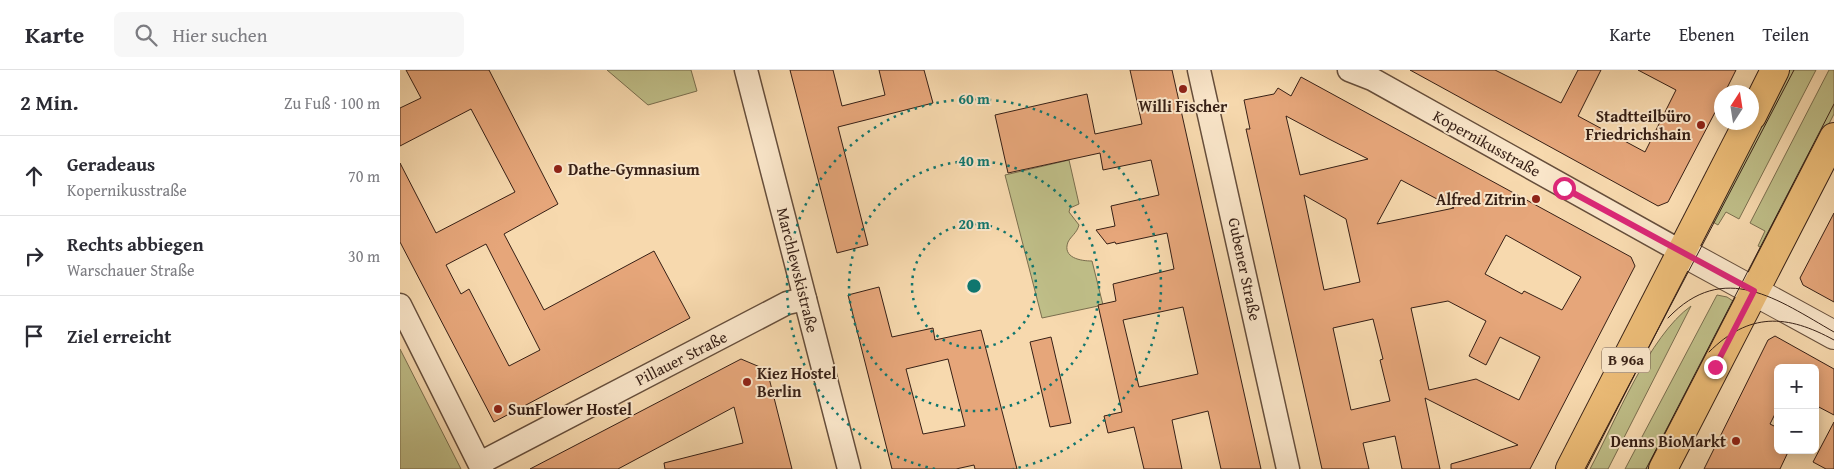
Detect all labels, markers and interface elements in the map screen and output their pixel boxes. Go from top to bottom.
search box [114,12,464,57]
text: Karte [25,17,84,52]
icon: search [132,21,160,49]
text: Hier suchen [172,21,267,49]
text: Karte [1610,21,1651,48]
text: Ebenen [1679,21,1735,48]
text: Teilen [1763,21,1809,48]
marker: Willi Fischer [1177,83,1189,95]
north arrow [1714,85,1759,130]
text: 2 Min. [20,87,78,118]
text: 60 m [958,88,990,109]
text: Zu Fuß · 100 m [284,91,380,115]
place label: Willi Fischer [1139,94,1228,118]
street label: Kopernikusstraße [1429,103,1545,183]
place label: Stadtteilbüro Friedrichshain [1586,104,1692,146]
marker: Stadtteilbüro Friedrichshain [1695,119,1707,131]
text: Geradeaus [67,150,155,178]
text: 40 m [958,150,990,171]
place label: Dathe-Gymnasium [568,157,700,181]
icon: ahead [20,162,48,190]
marker: Dathe-Gymnasium [552,163,564,175]
text: 70 m [348,164,380,188]
route start [1553,177,1576,200]
text: Kopernikusstraße [67,178,187,202]
place label: Alfred Zitrin [1436,187,1527,211]
marker: Alfred Zitrin [1530,193,1542,205]
street label: Marchlewskistraße [771,205,825,335]
text: 20 m [958,213,990,234]
street label: Gubener Straße [1222,215,1268,323]
text: Rechts abbiegen [67,230,204,258]
icon: right [20,242,48,270]
text: 30 m [348,244,380,268]
text: Warschauer Straße [67,258,195,282]
centre of rings [965,277,983,295]
icon: arrive [20,322,48,350]
text: Ziel erreicht [67,322,171,350]
street label: Pillauer Straße [631,325,731,391]
road number: B 96a [1602,348,1650,372]
route end [1704,356,1727,379]
place label: Kiez Hostel Berlin [757,361,836,403]
map controls [1774,364,1819,454]
button: + [1774,364,1819,409]
marker: Kiez Hostel Berlin [741,376,753,388]
place label: SunFlower Hostel [508,397,632,421]
marker: SunFlower Hostel [492,403,504,415]
button: − [1774,409,1819,454]
place label: Denns BioMarkt [1611,429,1726,453]
marker: Denns BioMarkt [1730,435,1742,447]

